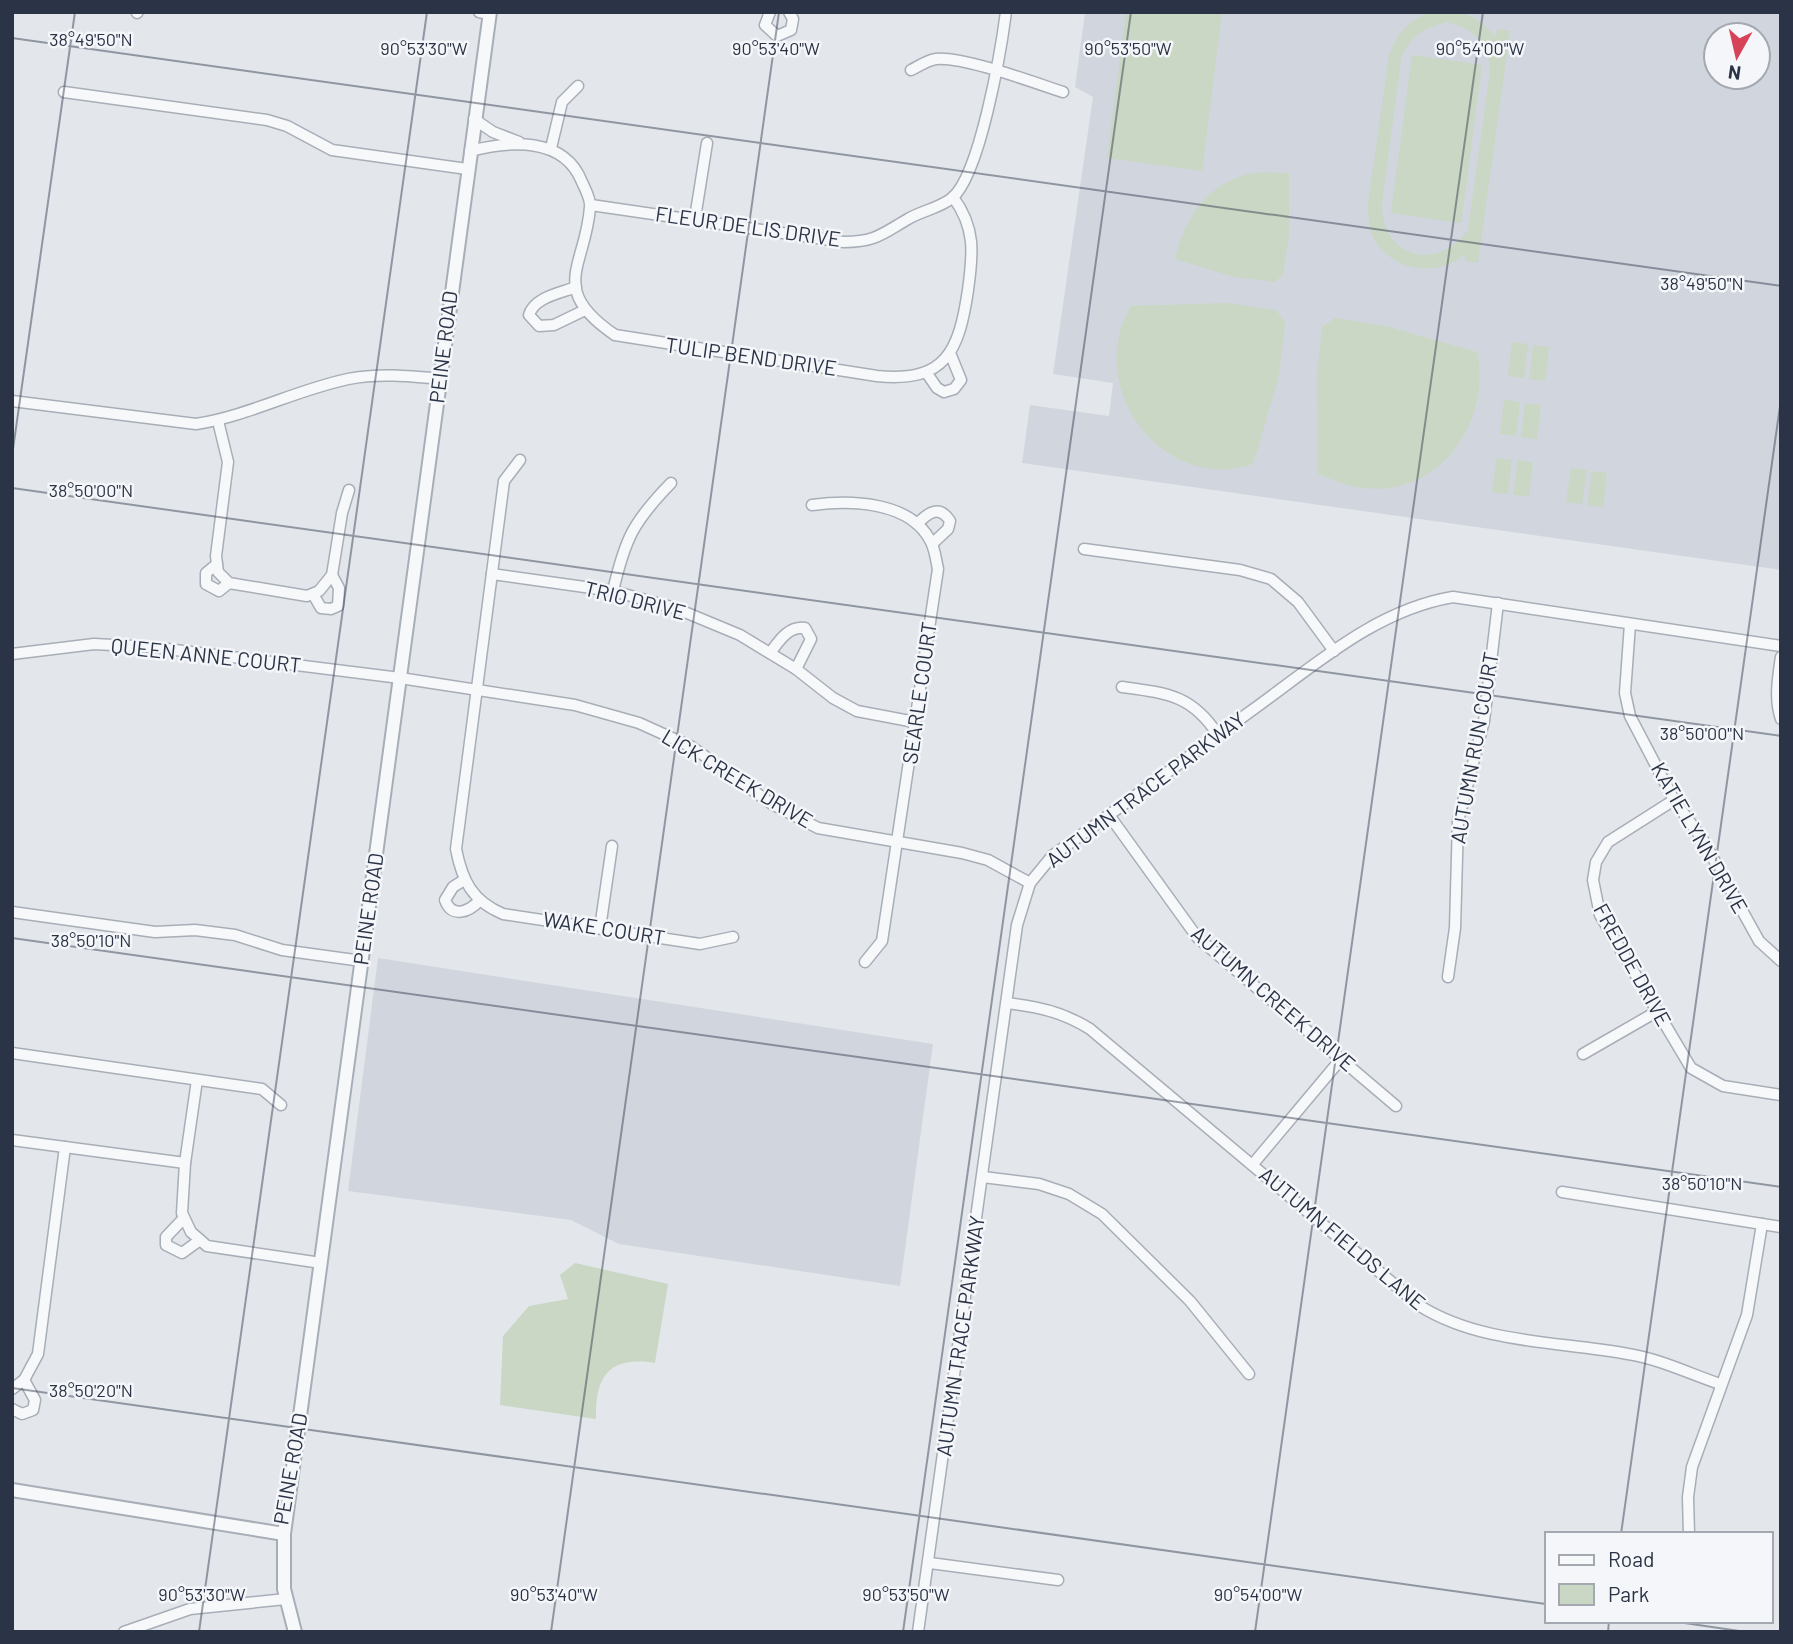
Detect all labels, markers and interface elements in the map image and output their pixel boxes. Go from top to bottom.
north arrow [1702,21,1772,91]
text: 38°49'50"N [49,28,133,50]
text: 90°53'30"W [380,37,468,59]
text: 90°53'40"W [732,37,820,59]
text: 90°53'50"W [1084,37,1172,59]
text: 90°54'00"W [1436,37,1524,59]
text: N [1727,61,1742,86]
street label: FLEUR DE LIS DRIVE [654,200,843,251]
text: 38°49'50"N [1660,272,1744,294]
street label: PEINE ROAD [423,289,462,404]
street label: TULIP BEND DRIVE [664,331,838,380]
text: 38°50'00"N [49,479,133,501]
street label: TRIO DRIVE [582,575,689,624]
street label: SEARLE COURT [896,620,941,766]
street label: QUEEN ANNE COURT [110,632,303,677]
street label: AUTUMN RUN COURT [1444,650,1503,846]
street label: AUTUMN TRACE PARKWAY [1041,706,1250,872]
text: 38°50'00"N [1660,722,1744,744]
street label: LICK CREEK DRIVE [658,723,818,833]
street label: KATIE LYNN DRIVE [1647,757,1754,917]
street label: PEINE ROAD [347,851,388,966]
street label: FREDDE DRIVE [1589,899,1677,1030]
street label: WAKE COURT [541,906,667,950]
street label: AUTUMN CREEK DRIVE [1187,920,1361,1076]
text: 38°50'10"N [51,929,131,951]
street label: AUTUMN FIELDS LANE [1255,1161,1431,1315]
text: 38°50'10"N [1662,1172,1742,1194]
street label: AUTUMN TRACE PARKWAY [930,1214,989,1458]
text: 38°50'20"N [49,1379,133,1401]
street label: PEINE ROAD [267,1411,312,1527]
legend [1545,1532,1772,1623]
text: Road [1608,1546,1654,1571]
text: Park [1608,1581,1649,1606]
text: 90°53'30"W [158,1583,246,1605]
text: 90°53'40"W [510,1583,598,1605]
text: 90°53'50"W [862,1583,950,1605]
text: 90°54'00"W [1214,1583,1302,1605]

